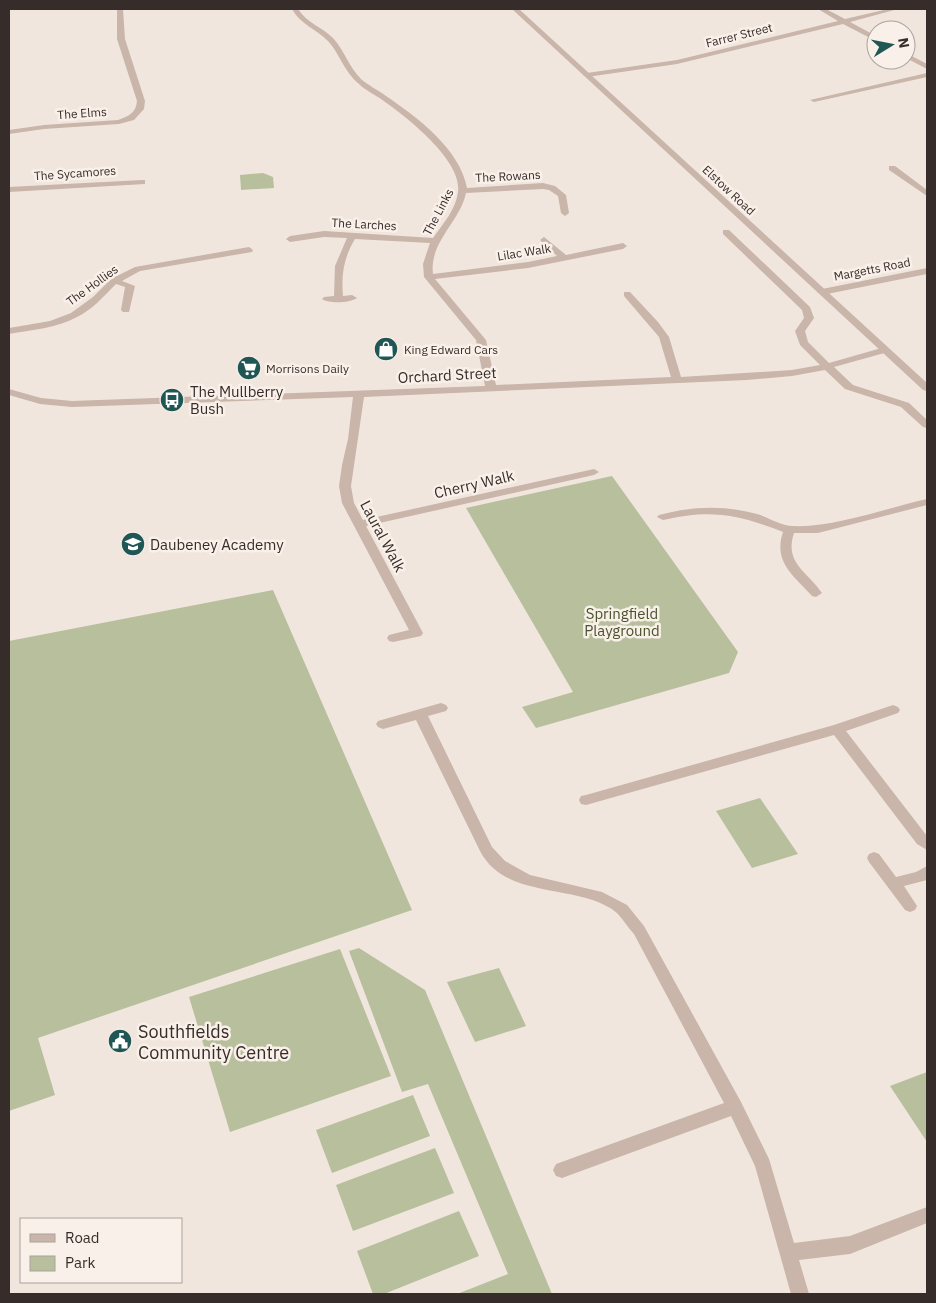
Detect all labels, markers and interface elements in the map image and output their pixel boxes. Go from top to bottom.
street label: Farrer Street [704,19,774,51]
north arrow [866,20,916,70]
text: N [894,36,914,49]
street label: The Elms [57,104,107,122]
street label: Elstow Road [700,162,758,218]
street label: The Sycamores [33,163,117,183]
street label: The Rowans [475,167,541,185]
street label: The Links [419,186,457,238]
street label: The Larches [331,215,397,233]
street label: Lilac Walk [496,240,553,264]
street label: Margetts Road [832,254,912,284]
street label: The Hollies [63,261,121,309]
shop icon: King Edward Cars [373,336,399,362]
place label: King Edward Cars [404,342,498,357]
supermarket icon: Morrisons Daily [236,355,262,381]
place label: Morrisons Daily [266,361,349,376]
street label: Orchard Street [397,363,497,387]
place label: The Mullberry Bush [190,382,284,418]
bus stop icon: The Mullberry Bush [159,387,185,413]
street label: Cherry Walk [432,466,516,502]
street label: Laural Walk [356,497,410,575]
school or university icon: Daubeney Academy [120,531,146,557]
place label: Daubeney Academy [150,535,284,554]
park label: Springfield Playground [584,604,660,640]
place label: Southfields Community Centre [138,1020,289,1064]
public building icon: Southfields Community Centre [107,1028,133,1054]
legend [20,1218,182,1283]
text: Road [65,1228,100,1247]
text: Park [65,1253,95,1272]

